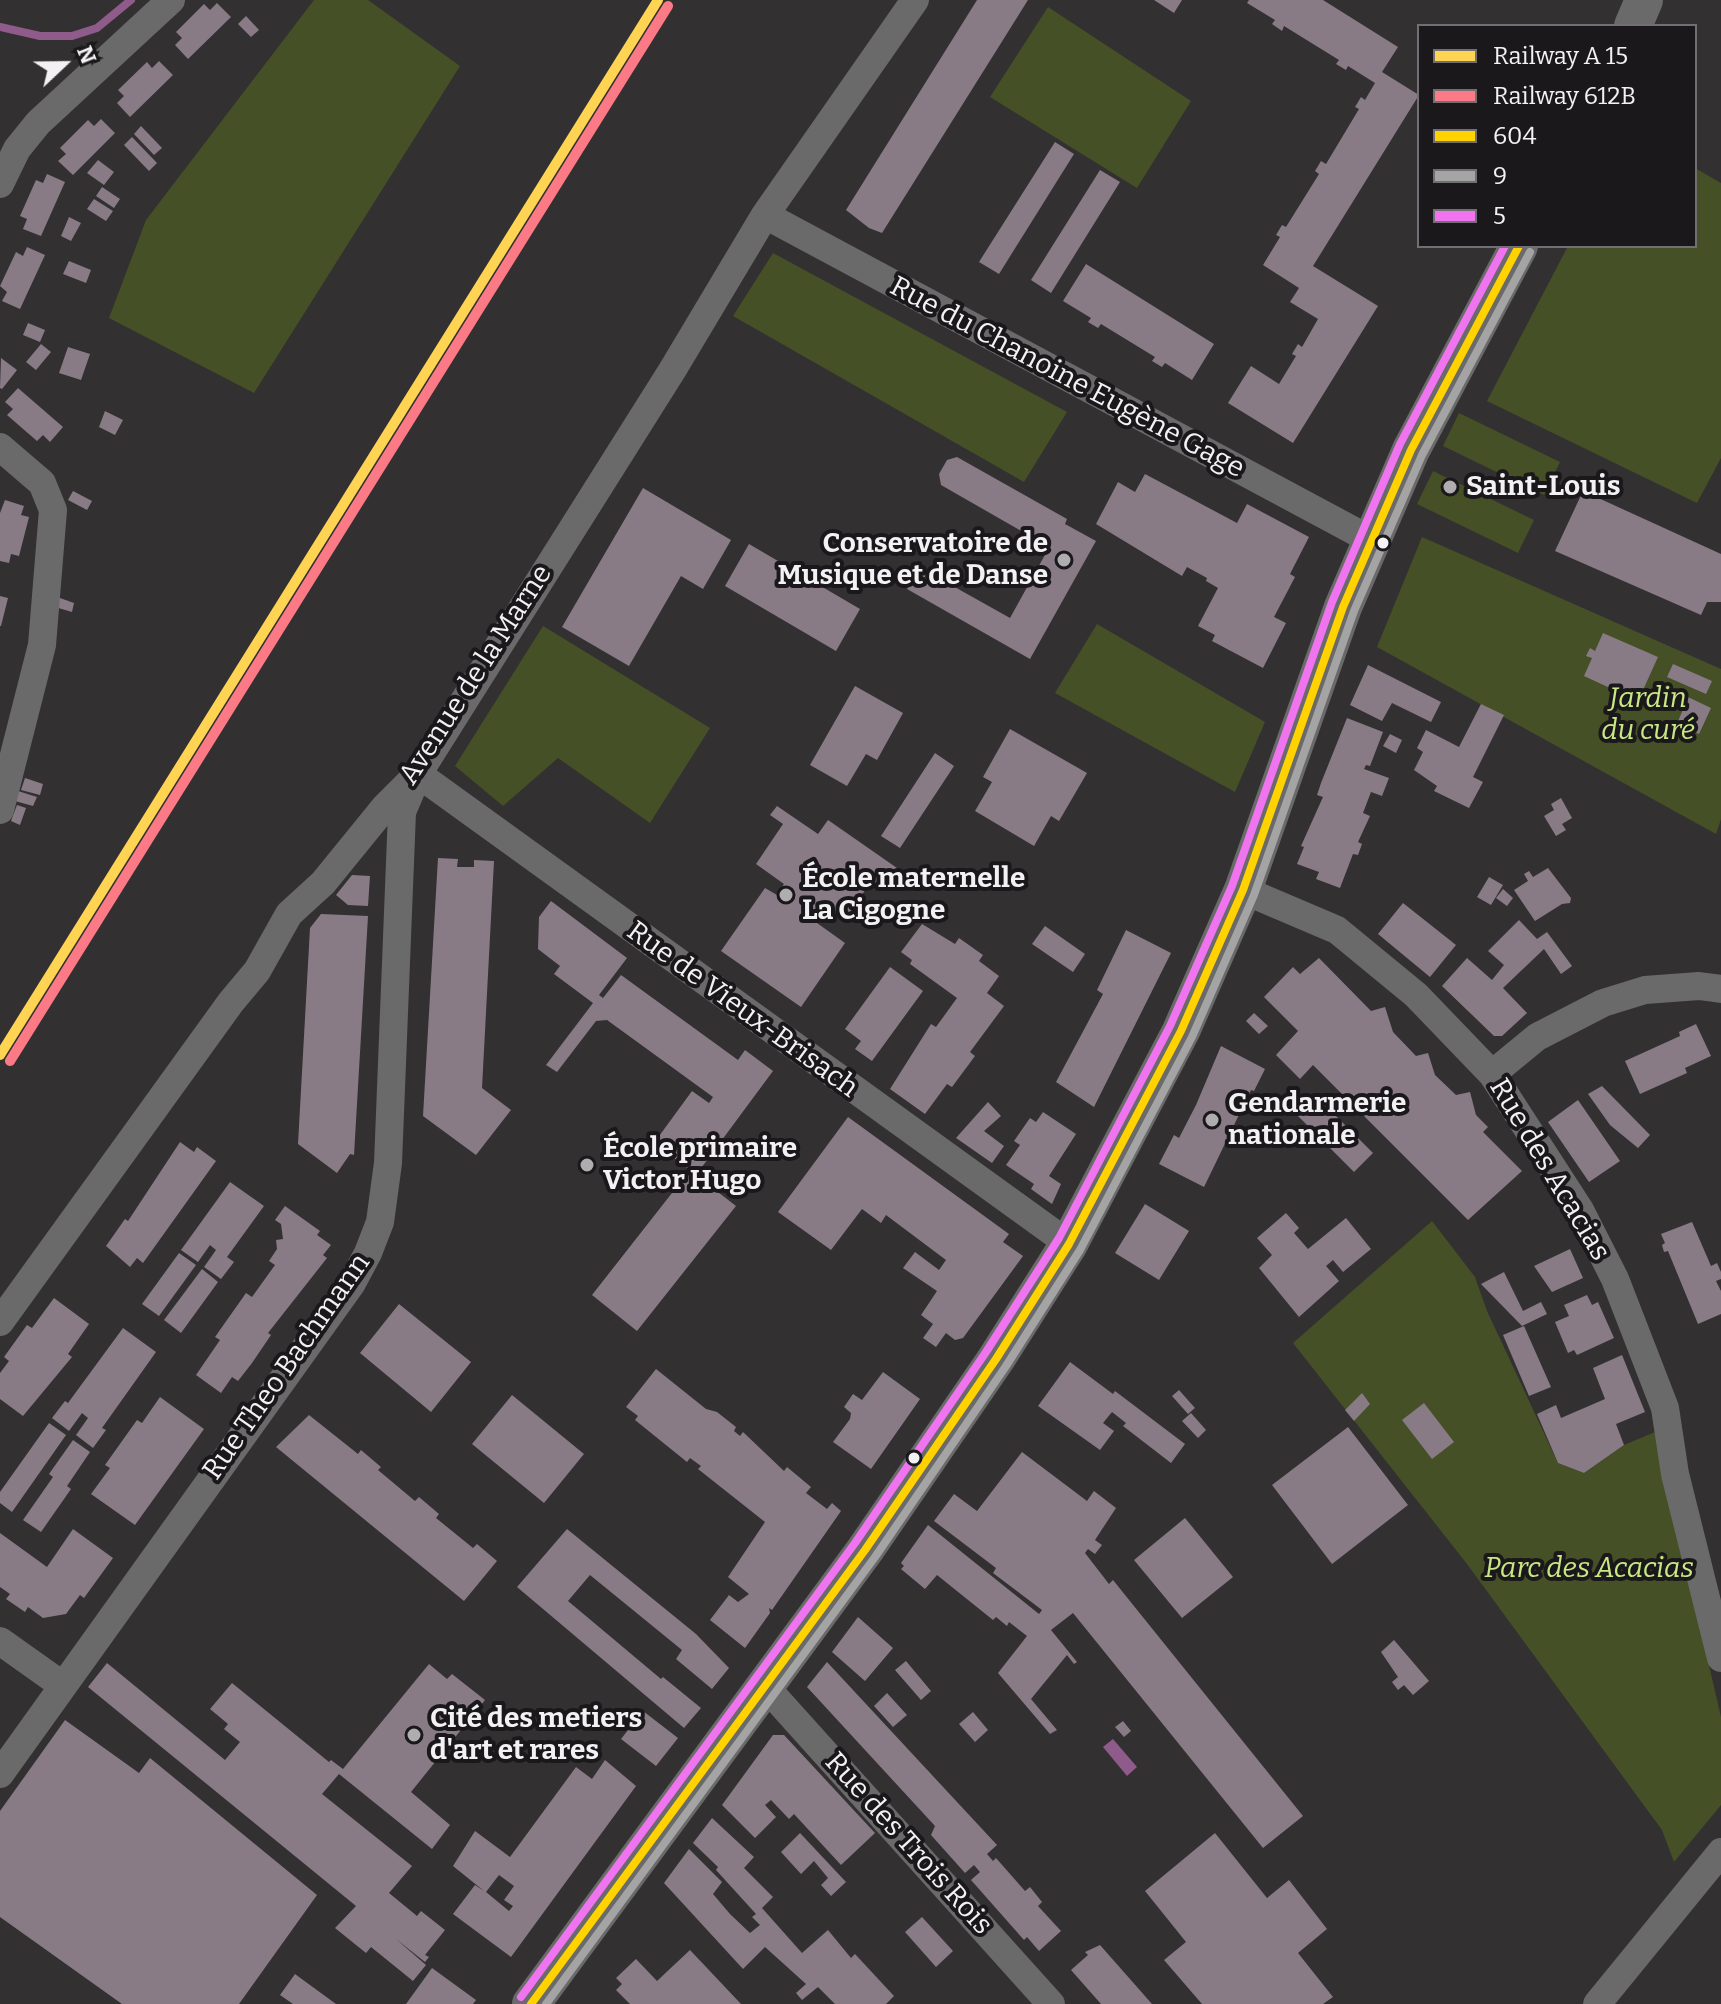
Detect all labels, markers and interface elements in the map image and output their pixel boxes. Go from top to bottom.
north arrow [24,24,104,104]
legend [1417,24,1697,248]
text: N [71,42,102,68]
text: Railway A 15 [1493,42,1628,70]
text: Railway 612B [1493,82,1636,110]
text: 604 [1493,122,1537,150]
text: 9 [1493,162,1507,190]
text: 5 [1493,202,1506,230]
street label: Rue du Chanoine Eugène Gage [884,270,1250,486]
place label: Saint-Louis [1466,470,1621,504]
marker: Saint-Louis [1441,478,1459,496]
place label: Conservatoire de Musique et de Danse [777,527,1048,593]
unlabelled marker [1375,535,1391,551]
marker: Conservatoire de Musique et de Danse [1055,551,1073,569]
street label: Avenue de la Marne [392,559,560,791]
park label: Jardin du curé [1601,682,1695,748]
place label: École maternelle La Cigogne [802,862,1025,928]
marker: École maternelle La Cigogne [777,886,795,904]
street label: Rue de Vieux-Brisach [620,915,864,1105]
street label: Rue des Acacias [1481,1073,1617,1267]
place label: Gendarmerie nationale [1228,1087,1406,1153]
marker: Gendarmerie nationale [1203,1111,1221,1129]
place label: École primaire Victor Hugo [603,1132,797,1198]
marker: École primaire Victor Hugo [578,1156,596,1174]
street label: Rue Theo Bachmann [196,1248,378,1486]
unlabelled marker [906,1450,922,1466]
park label: Parc des Acacias [1484,1552,1694,1586]
place label: Cité des metiers d'art et rares [430,1702,642,1768]
marker: Cité des metiers d'art et rares [405,1726,423,1744]
street label: Rue des Trois Rois [817,1746,999,1942]

